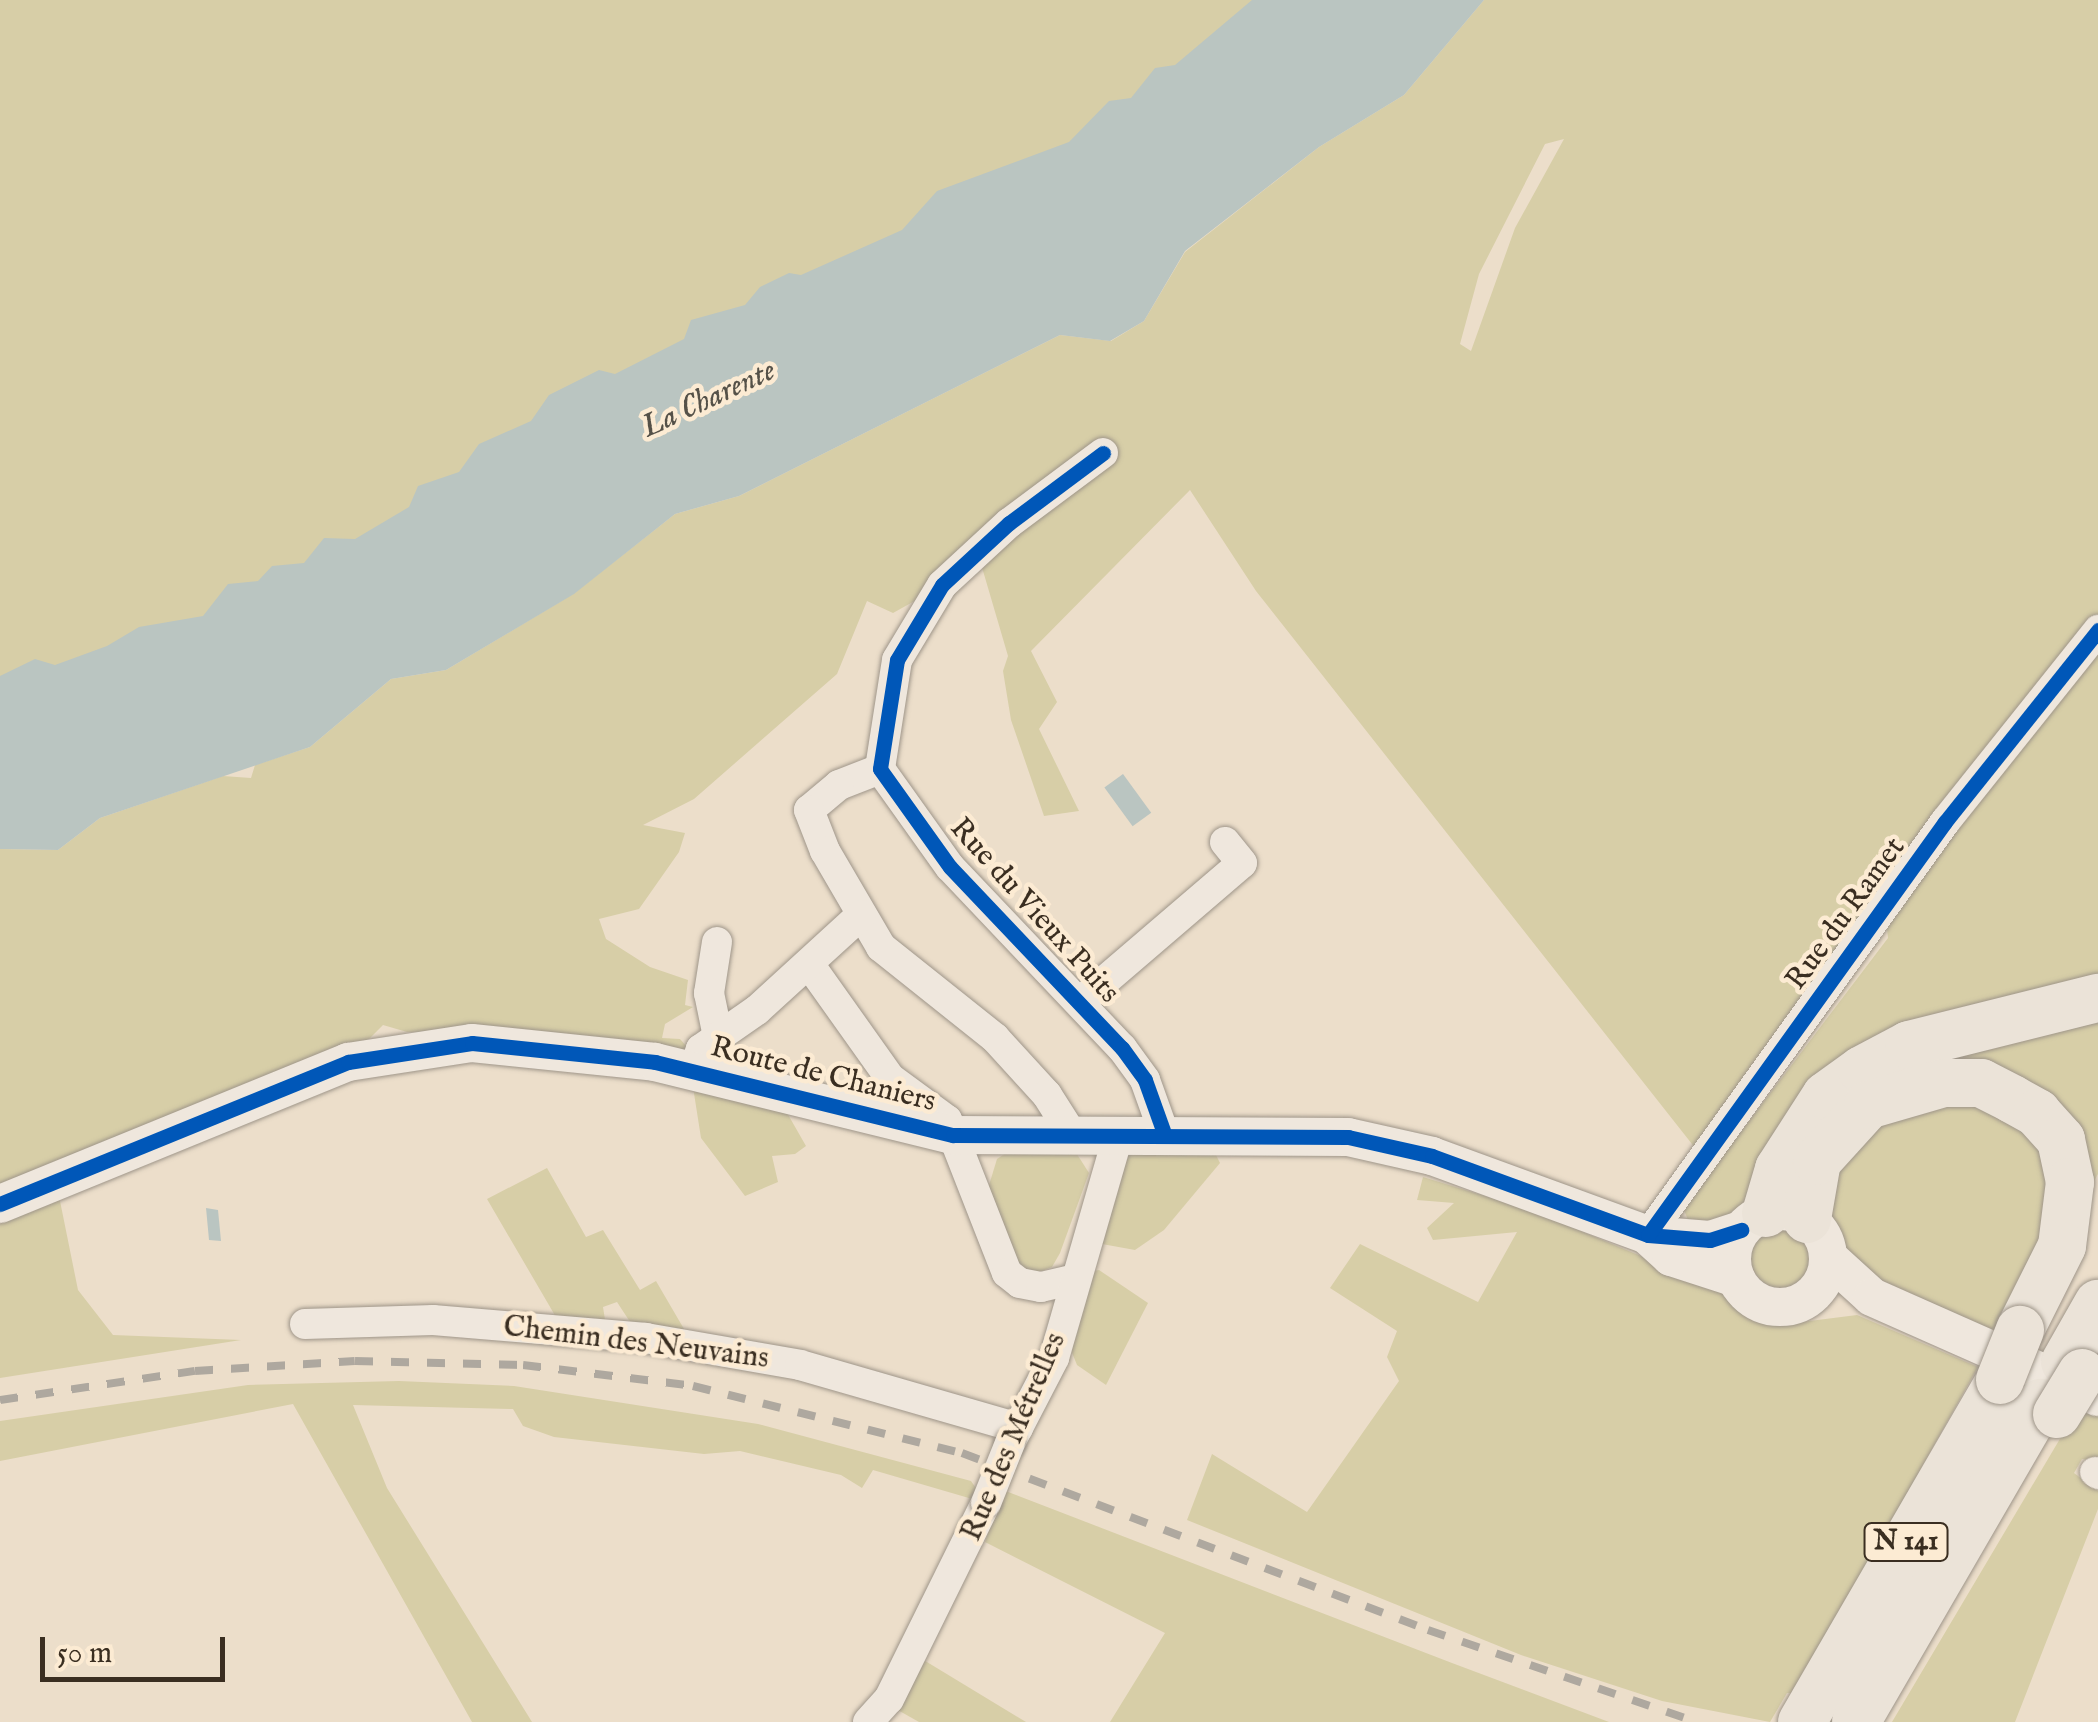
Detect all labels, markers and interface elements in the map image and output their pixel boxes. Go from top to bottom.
water label: La Charente [636,352,782,448]
street label: Rue du Vieux Puits [942,811,1126,1011]
street label: Rue du Ramet [1779,831,1913,997]
street label: Route de Chaniers [707,1030,939,1120]
street label: Chemin des Neuvains [501,1309,771,1377]
street label: Rue des Métrelles [954,1327,1074,1547]
road number: N 141 [1864,1519,1948,1565]
scale bar [45,1617,230,1679]
text: 50 m [57,1635,112,1673]

